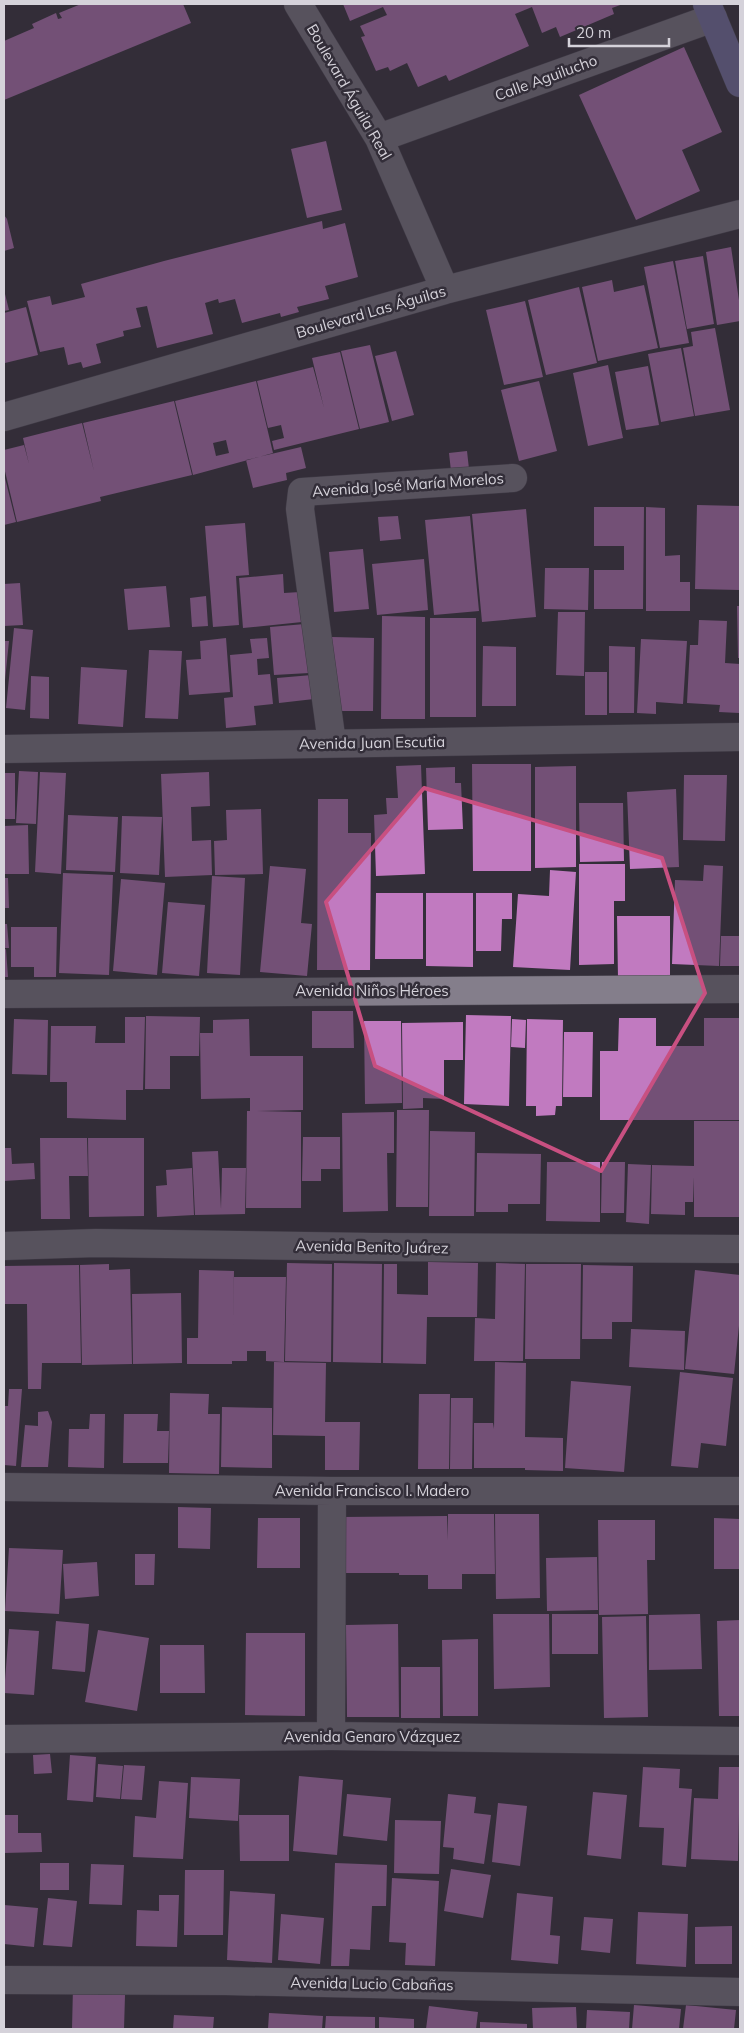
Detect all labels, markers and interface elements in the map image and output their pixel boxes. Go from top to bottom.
scale bar [569,15,669,47]
street label: Boulevard Águila Real [303,20,396,163]
text: 20 m [576,23,611,42]
street label: Calle Aguilucho [492,50,600,105]
street label: Boulevard Las Águilas [294,281,448,342]
street label: Avenida José María Morelos [311,468,505,501]
street label: Avenida Juan Escutia [299,732,445,753]
street label: Avenida Niños Héroes [295,981,449,1000]
street label: Avenida Benito Juárez [295,1236,449,1257]
street label: Avenida Francisco I. Madero [275,1481,469,1500]
street label: Avenida Genaro Vázquez [284,1727,460,1746]
street label: Avenida Lucio Cabañas [290,1973,454,1994]

